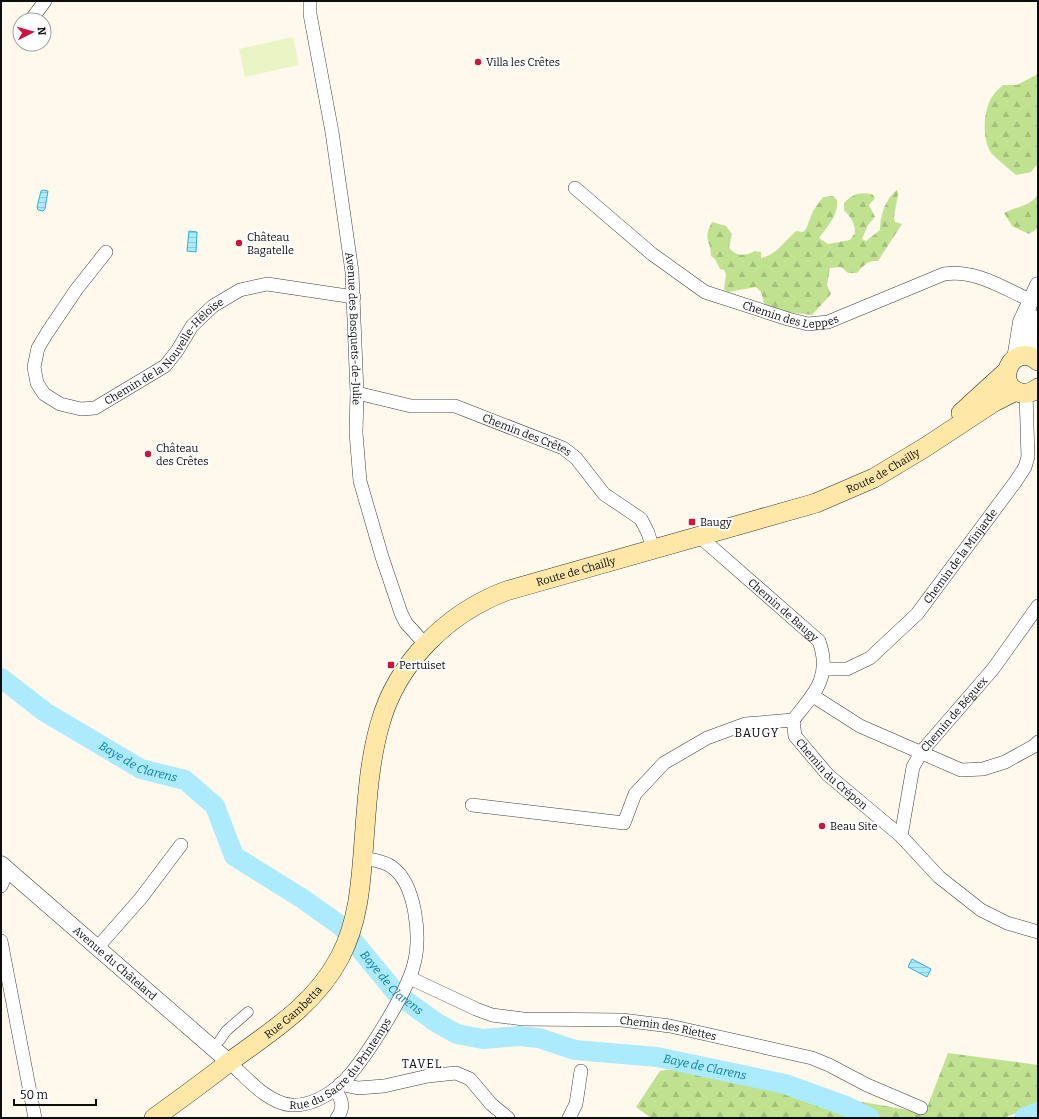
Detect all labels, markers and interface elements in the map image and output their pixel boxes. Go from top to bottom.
north arrow [12,12,52,52]
text: N [35,26,48,36]
place label: Villa les Crêtes [486,56,560,69]
marker: Villa les Crêtes [473,57,483,67]
place label: Château Bagatelle [247,231,294,257]
marker: Château Bagatelle [234,238,244,248]
street label: Avenue des Bosquets-de-Julie [342,251,363,405]
street label: Chemin de la Nouvelle-Héloïse [102,295,226,408]
street label: Chemin des Leppes [741,299,841,331]
street label: Chemin des Crêtes [480,411,574,459]
place label: Château des Crêtes [156,442,209,468]
street label: Route de Chailly [844,446,922,496]
marker: Château des Crêtes [143,449,153,459]
street label: Chemin de la Minjarde [921,506,1000,606]
place label: Baugy [700,516,732,529]
marker: Baugy [687,517,697,527]
street label: Route de Chailly [535,554,617,589]
street label: Chemin de Baugy [745,576,821,644]
place label: Pertuiset [399,659,446,672]
marker: Pertuiset [386,660,396,670]
street label: Chemin de Béguex [918,674,990,755]
district label: BAUGY [734,726,780,740]
street label: Chemin du Crépon [793,736,870,812]
water label: Baye de Clarens [96,739,179,785]
place label: Beau Site [830,820,877,833]
marker: Beau Site [817,821,827,831]
street label: Avenue du Châtelard [70,924,159,1003]
water label: Baye de Clarens [357,948,426,1018]
street label: Rue Gambetta [262,983,325,1041]
street label: Chemin des Riettes [619,1014,718,1043]
street label: Rue du Sacre du Printemps [289,1016,394,1112]
water label: Baye de Clarens [662,1052,748,1083]
district label: TAVEL [402,1057,442,1071]
scale bar [14,1081,96,1107]
text: 50 m [20,1088,49,1102]

